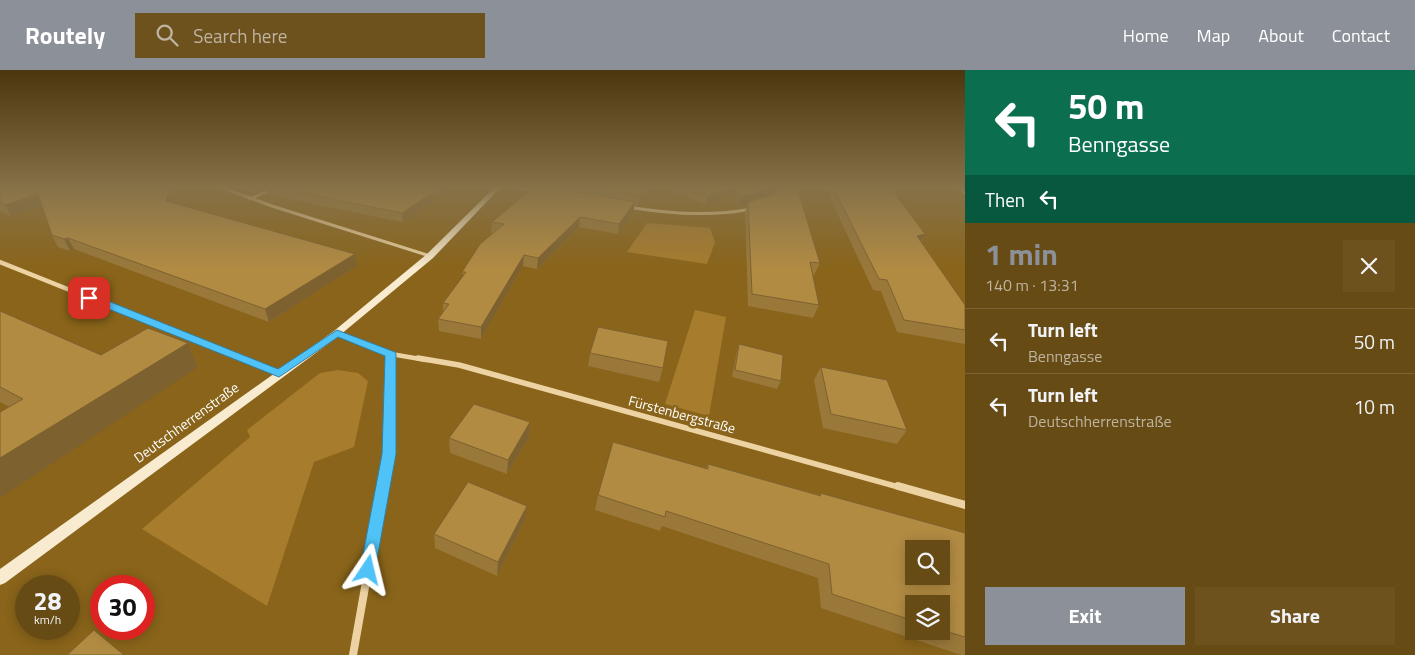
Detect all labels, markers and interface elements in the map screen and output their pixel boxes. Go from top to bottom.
search box [135,13,485,58]
text: Routely [25,17,105,53]
icon: search [153,21,181,49]
text: Search here [193,21,287,50]
text: Home [1123,22,1169,49]
text: Map [1197,22,1230,49]
text: About [1258,22,1304,49]
text: Contact [1332,22,1390,49]
text: 50 m [1068,79,1144,133]
icon: left [985,90,1050,155]
text: Benngasse [1068,127,1170,161]
text: Then [985,185,1025,214]
icon: left [1035,185,1063,213]
text: 1 min [985,231,1058,277]
button: close [1343,240,1395,292]
text: 140 m · 13:31 [985,273,1079,297]
pin [68,277,110,319]
icon: arrive [75,284,103,312]
text: Turn left [1028,315,1098,344]
icon: left [985,327,1013,355]
text: 50 m [1354,327,1395,356]
text: Benngasse [1028,344,1102,368]
street label: Deutschherrenstraße [129,377,243,467]
text: Turn left [1028,380,1098,409]
street label: Fürstenbergstraße [626,390,738,438]
icon: left [985,392,1013,420]
text: 10 m [1354,392,1395,421]
text: Deutschherrenstraße [1028,409,1172,433]
map controls [905,540,950,640]
button: search [905,540,950,585]
position arrow [341,543,393,595]
speed limit sign: 30 [90,575,155,640]
text: 28 [33,582,62,620]
button: Exit [985,587,1185,645]
button: Share [1195,587,1395,645]
button: layers [905,595,950,640]
text: km/h [34,610,61,629]

